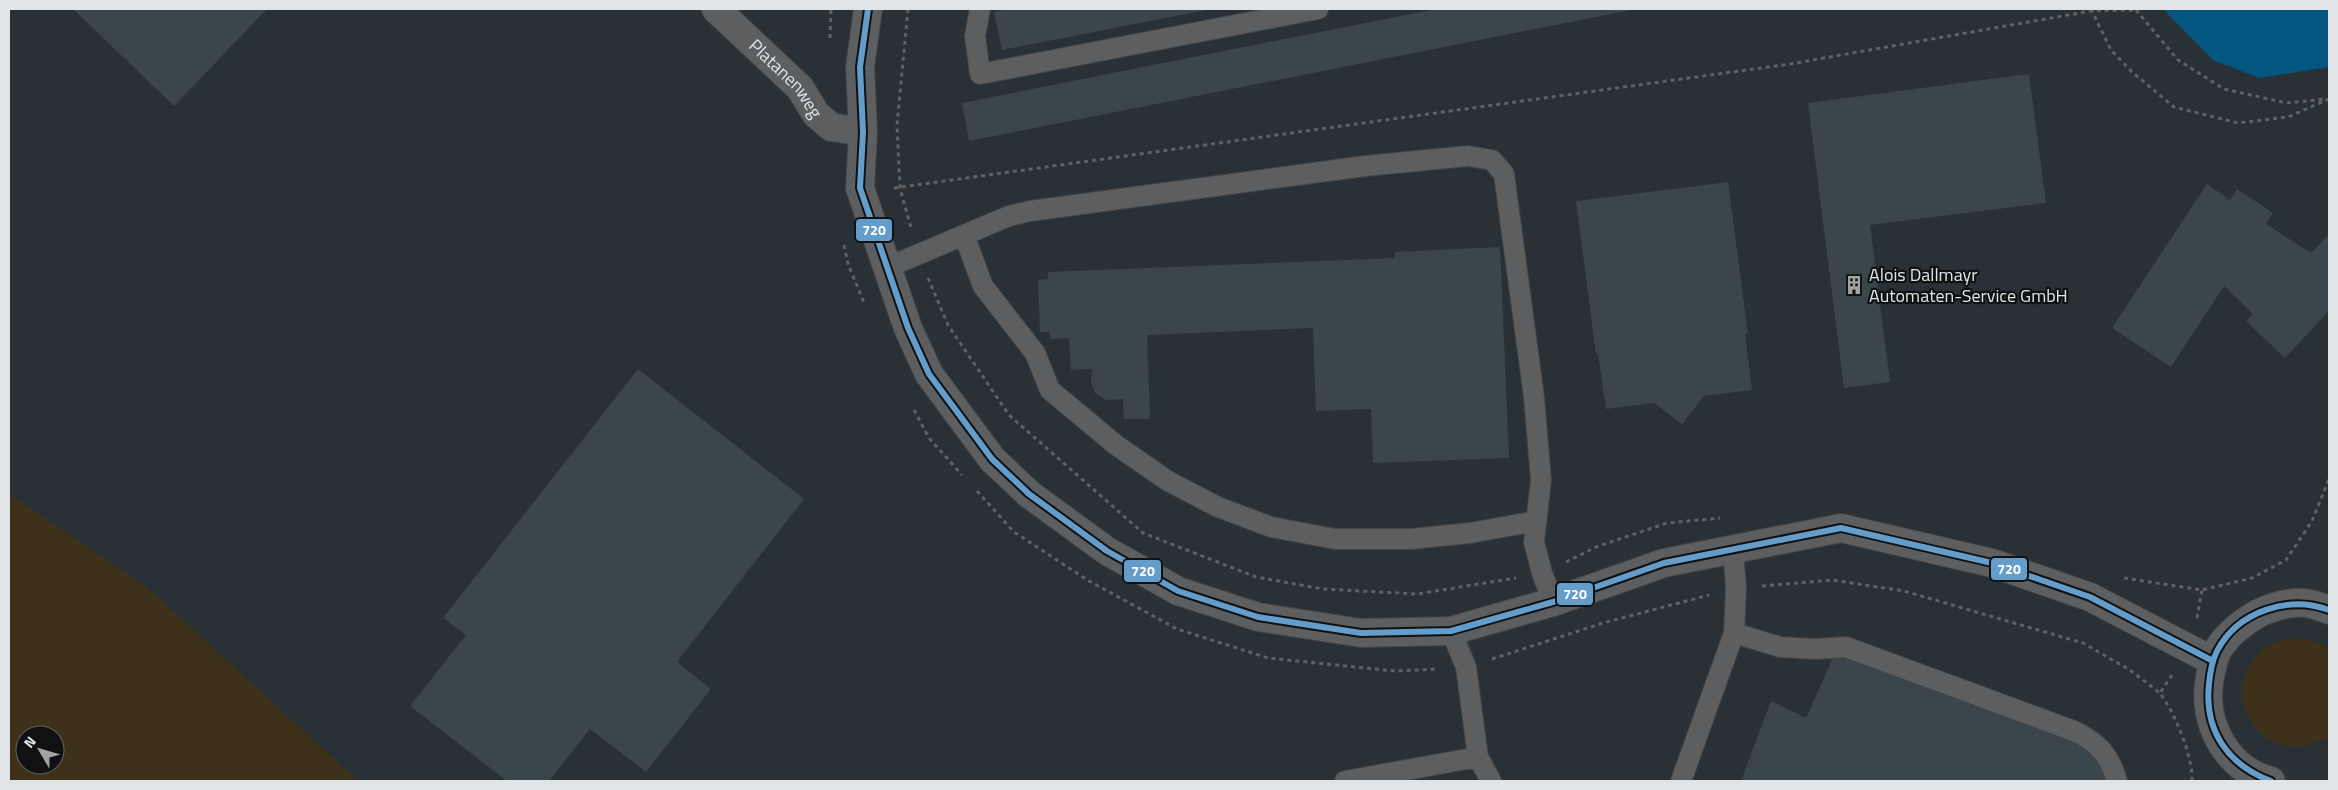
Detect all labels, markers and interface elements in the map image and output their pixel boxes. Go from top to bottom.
street label: Platanenweg [743,33,829,123]
line badge: 720 [855,218,893,242]
text: 720 [862,219,886,240]
place label: Alois Dallmayr Automaten-Service GmbH [1869,261,2068,309]
building icon: Alois Dallmayr Automaten-Service GmbH [1843,274,1865,296]
line badge: 720 [1990,557,2028,581]
text: 720 [1997,558,2021,579]
line badge: 720 [1123,559,1162,583]
text: 720 [1131,560,1155,581]
line badge: 720 [1556,582,1594,606]
text: 720 [1563,583,1587,604]
north arrow [15,725,65,775]
text: N [18,731,41,752]

